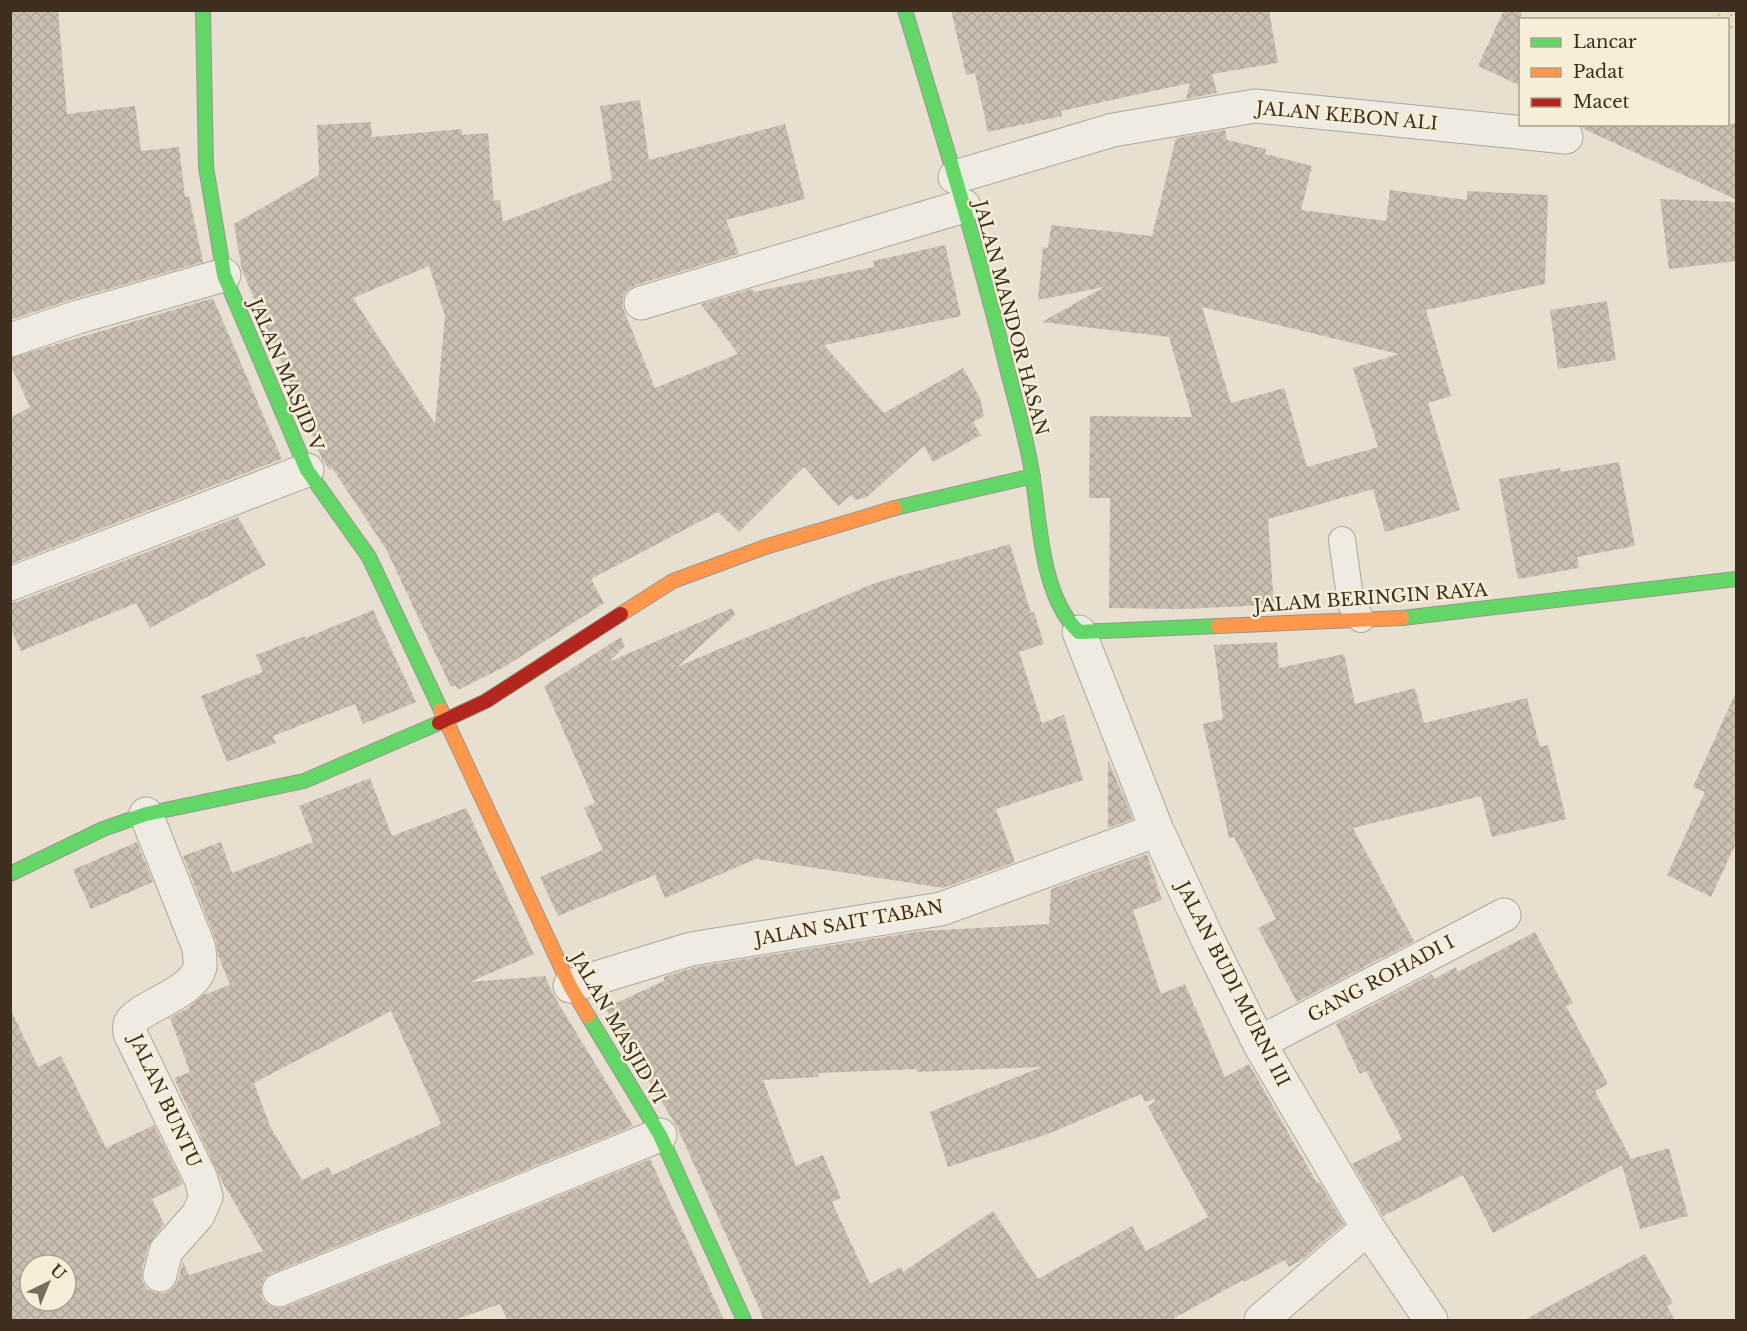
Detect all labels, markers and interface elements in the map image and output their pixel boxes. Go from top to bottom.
legend [1519,18,1729,126]
text: Lancar [1573,31,1637,53]
text: Padat [1573,61,1624,83]
text: Macet [1573,91,1630,113]
street label: JALAN KEBON ALI [1253,97,1439,135]
street label: JALAN MANDOR HASAN [968,196,1053,438]
street label: JALAN MASJID V [243,294,328,455]
street label: JALAM BERINGIN RAYA [1251,579,1490,617]
street label: JALAN BUDI MURNI III [1171,876,1294,1090]
street label: JALAN SAIT TABAN [751,896,945,951]
street label: GANG ROHADI I [1304,931,1458,1027]
street label: JALAN MASJID VI [565,947,670,1107]
street label: JALAN BUNTU [124,1029,205,1171]
north arrow [18,1253,78,1313]
text: U [46,1260,70,1284]

